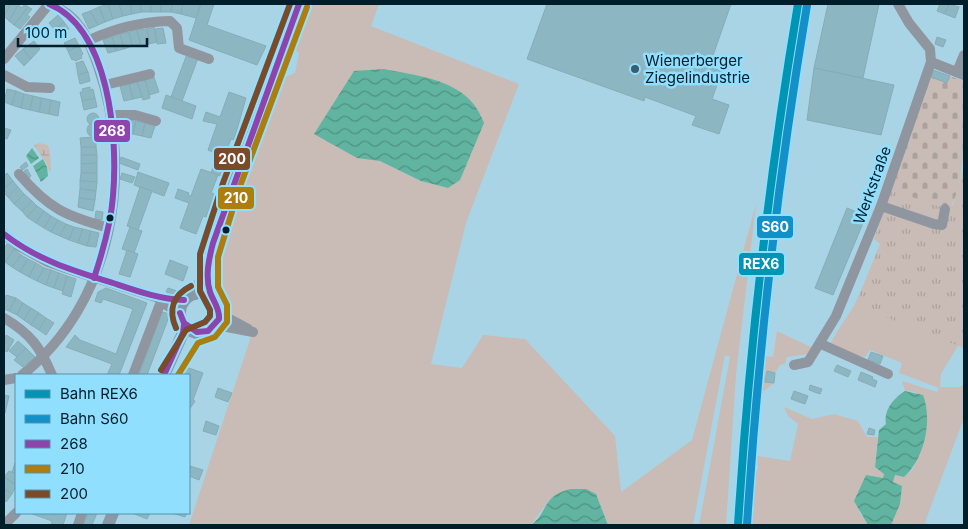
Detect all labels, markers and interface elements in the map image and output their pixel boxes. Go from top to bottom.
scale bar [18,15,146,47]
text: 100 m [25,23,67,42]
place label: Wienerberger Ziegelindustrie [645,51,750,87]
marker: Wienerberger Ziegelindustrie [629,63,641,75]
line badge: 268 [93,119,131,143]
text: 268 [98,122,126,139]
street label: Werkstraße [849,143,895,227]
line badge: 200 [213,147,251,171]
text: 200 [218,150,246,167]
line badge: 210 [217,186,255,210]
text: 210 [224,189,248,206]
unlabelled marker [105,213,115,223]
line badge: S60 [756,215,794,239]
text: S60 [761,218,789,235]
unlabelled marker [221,225,231,235]
line badge: REX6 [738,252,785,276]
text: REX6 [743,255,779,272]
legend [15,374,190,514]
text: Bahn REX6 [60,384,138,403]
text: Bahn S60 [60,409,129,428]
text: 268 [60,434,88,453]
text: 210 [60,459,85,478]
text: 200 [60,484,88,503]

